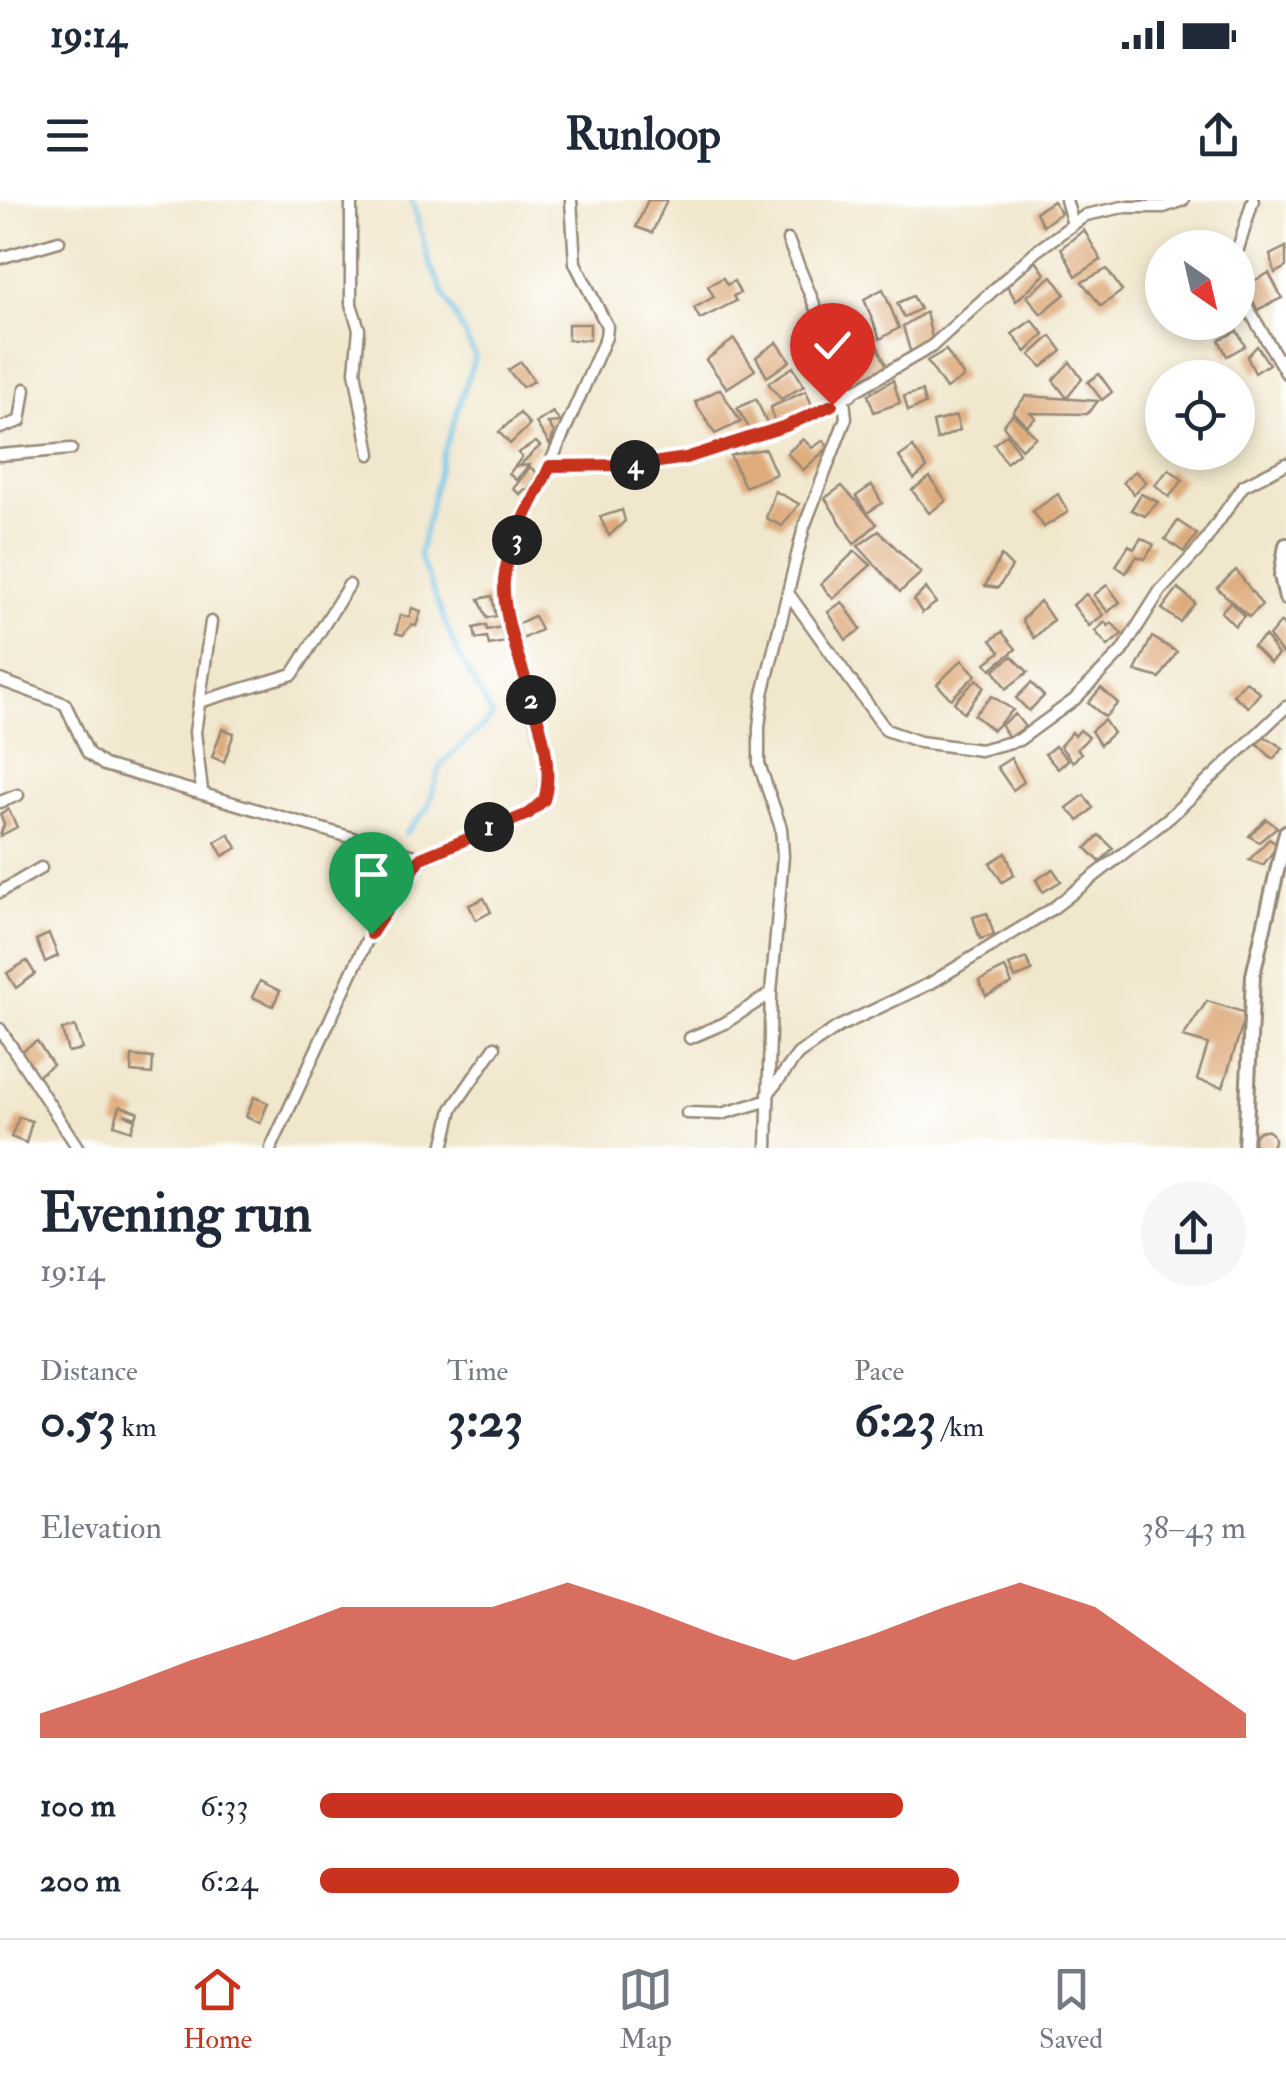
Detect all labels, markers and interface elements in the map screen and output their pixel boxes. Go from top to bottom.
text: 19:14 [50,11,126,59]
text: Runloop [565,107,721,163]
icon: menu [40,108,95,163]
icon: share [1191,108,1246,163]
north arrow [1145,230,1255,340]
map controls [1145,230,1255,470]
pin [790,303,875,406]
icon: check [805,318,860,373]
button: locate [1145,360,1255,470]
pin: 4 [610,440,660,490]
text: 4 [627,447,643,482]
pin: 3 [492,515,542,565]
text: 3 [512,522,522,557]
pin: 2 [506,675,556,725]
text: 2 [524,682,538,717]
pin: 1 [464,802,514,852]
text: 1 [484,809,494,844]
pin [329,832,414,935]
icon: arrive [344,847,399,902]
text: Evening run [40,1179,312,1248]
button: share [1141,1181,1246,1286]
text: 19:14 [40,1251,104,1291]
text: Distance [40,1354,138,1389]
text: Time [447,1354,508,1389]
text: Pace [854,1354,904,1389]
text: 0.53 [40,1389,116,1452]
text: 3:23 [447,1389,523,1452]
text: 6:23 [854,1389,936,1452]
text: km [116,1410,157,1445]
text: /km [936,1410,984,1445]
text: Elevation [40,1508,162,1548]
text: 38–43 m [1141,1508,1246,1548]
text: 100 m [40,1786,116,1826]
text: 6:33 [200,1786,249,1826]
text: 200 m [40,1861,121,1901]
text: 6:24 [200,1861,258,1901]
tab: Home [183,1962,252,2057]
tab: Map [618,1962,673,2057]
tab: Saved [1039,1962,1103,2057]

